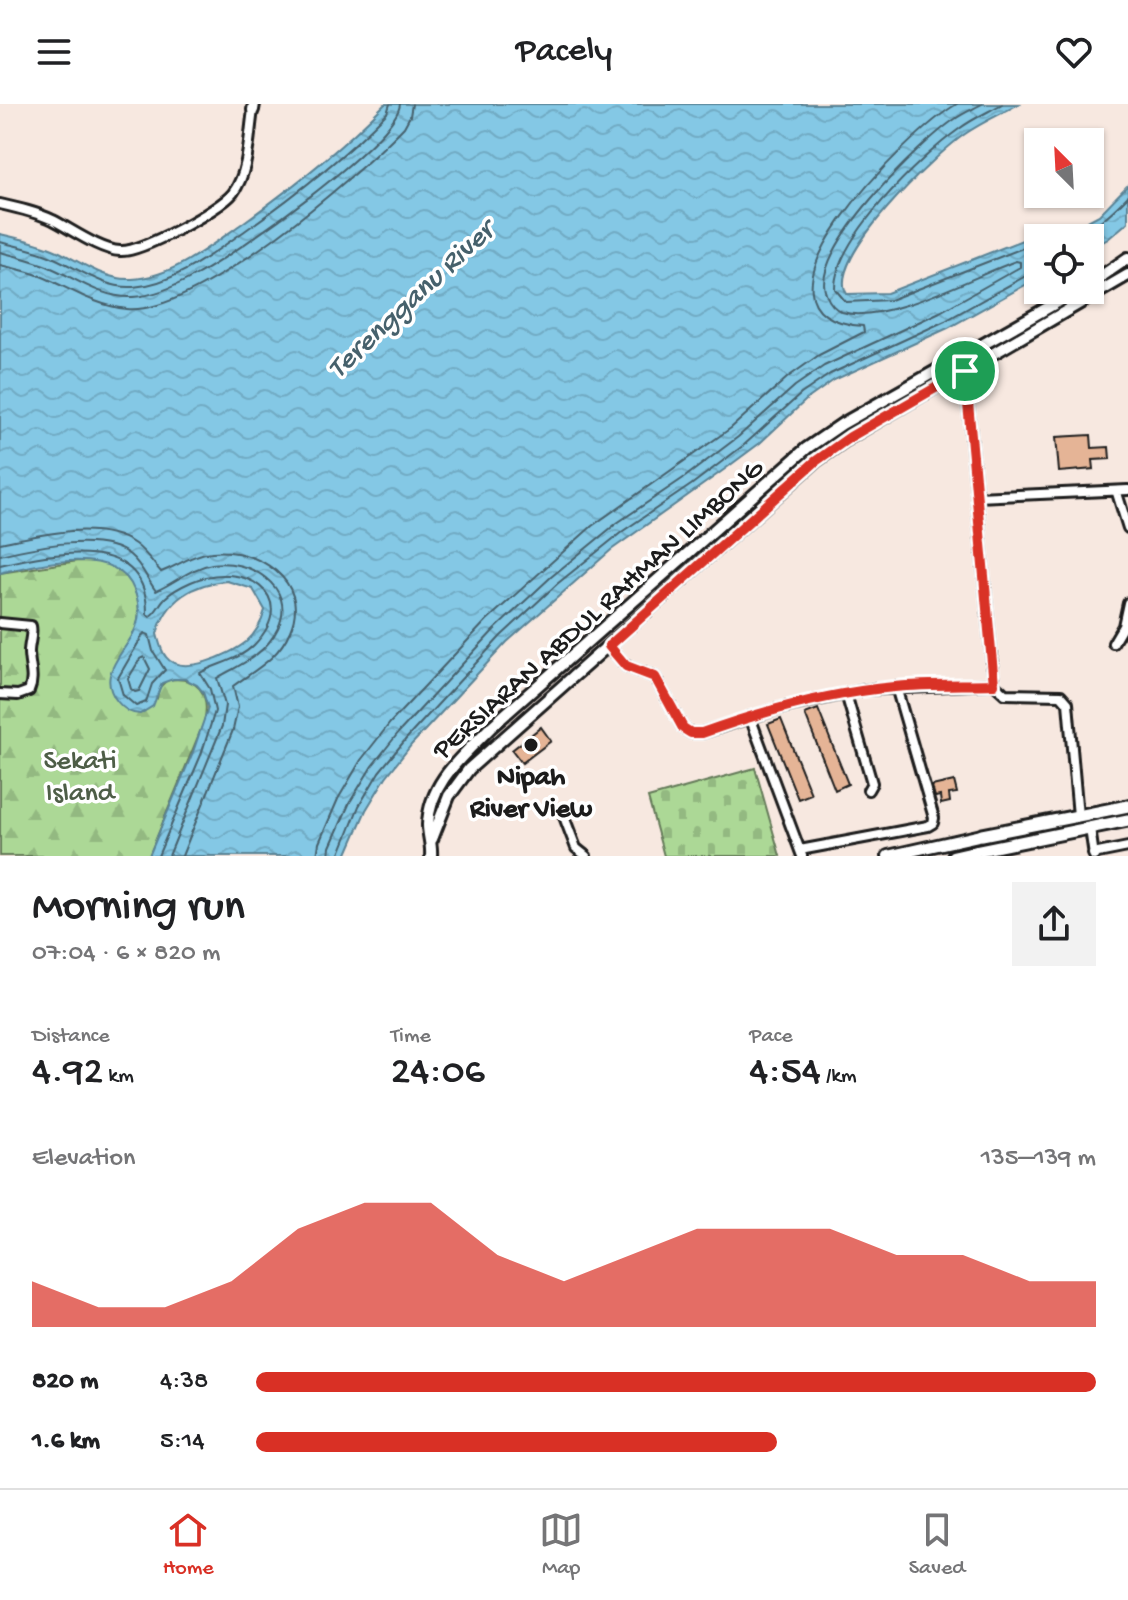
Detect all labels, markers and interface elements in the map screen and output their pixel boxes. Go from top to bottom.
icon: menu [32,30,76,74]
icon: heart [1052,30,1096,74]
text: Pacely [516,31,612,74]
north arrow [1024,128,1104,208]
map controls [1024,128,1104,304]
water label: Terengganu River [321,211,507,387]
button: locate [1024,224,1104,304]
pin [931,337,999,405]
icon: arrive [943,349,987,393]
street label: PERSIARAN ABDUL RAHMAN LIMBONG [426,452,772,768]
marker: Nipah River View [522,736,540,754]
park label: Sekati Island [44,746,117,811]
place label: Nipah River View [469,762,592,827]
button: share [1012,882,1096,966]
text: Morning run [32,883,245,935]
text: 07:04 · 6 × 820 m [32,939,220,970]
text: Distance [32,1024,110,1050]
text: Time [391,1024,431,1050]
text: Pace [749,1024,793,1050]
text: 4.92 [32,1050,103,1097]
text: 24:06 [391,1050,485,1097]
text: 4:54 [749,1050,821,1097]
text: km [103,1064,134,1090]
text: /km [821,1064,857,1090]
text: Elevation [32,1144,135,1175]
text: 135–139 m [981,1144,1096,1175]
text: 820 m [32,1367,98,1398]
text: 4:38 [160,1367,208,1398]
text: 1.6 km [32,1427,100,1458]
text: 5:14 [160,1427,205,1458]
tab: Home [163,1508,214,1582]
tab: Map [539,1508,583,1582]
tab: Saved [909,1508,965,1582]

